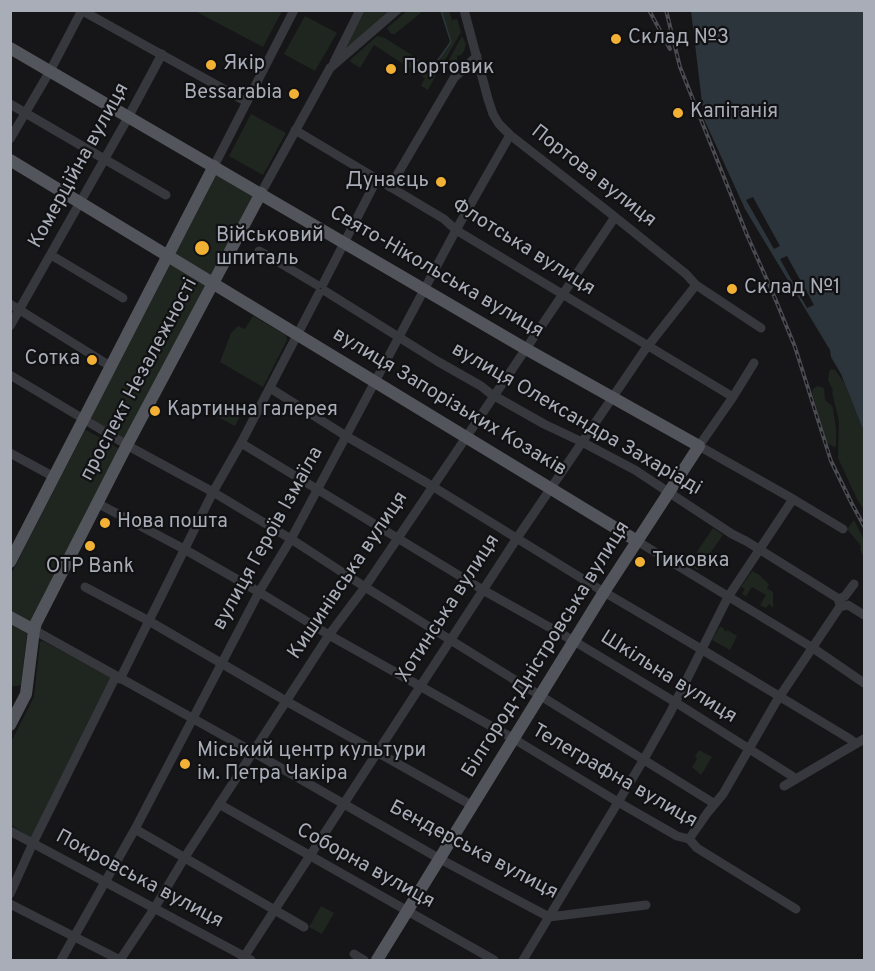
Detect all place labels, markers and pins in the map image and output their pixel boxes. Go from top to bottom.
place label: Склад №3 [628,27,729,51]
marker: Склад №3 [609,32,623,46]
place label: Якір [223,53,265,77]
place label: Портовик [403,57,494,81]
marker: Якір [204,58,218,72]
marker: Портовик [384,62,398,76]
place label: Bessarabia [184,82,282,106]
marker: Bessarabia [287,87,301,101]
place label: Капітанія [690,101,778,125]
marker: Капітанія [671,106,685,120]
place label: Дунаєць [346,170,429,194]
marker: Дунаєць [434,175,448,189]
place label: Військовий шпиталь [216,225,324,272]
marker: Військовий шпиталь [193,239,211,257]
place label: Склад №1 [744,277,840,301]
marker: Склад №1 [725,282,739,296]
place label: Сотка [25,348,80,372]
marker: Сотка [85,353,99,367]
place label: Картинна галерея [167,399,338,423]
marker: Картинна галерея [148,404,162,418]
place label: Нова пошта [117,511,228,535]
marker: Нова пошта [98,516,112,530]
marker: OTP Bank [83,539,97,553]
place label: Тиковка [652,550,729,574]
marker: Тиковка [633,555,647,569]
place label: OTP Bank [46,556,134,580]
place label: Міський центр культури ім. Петра Чакіра [197,740,426,787]
marker: Міський центр культури ім. Петра Чакіра [178,757,192,771]

